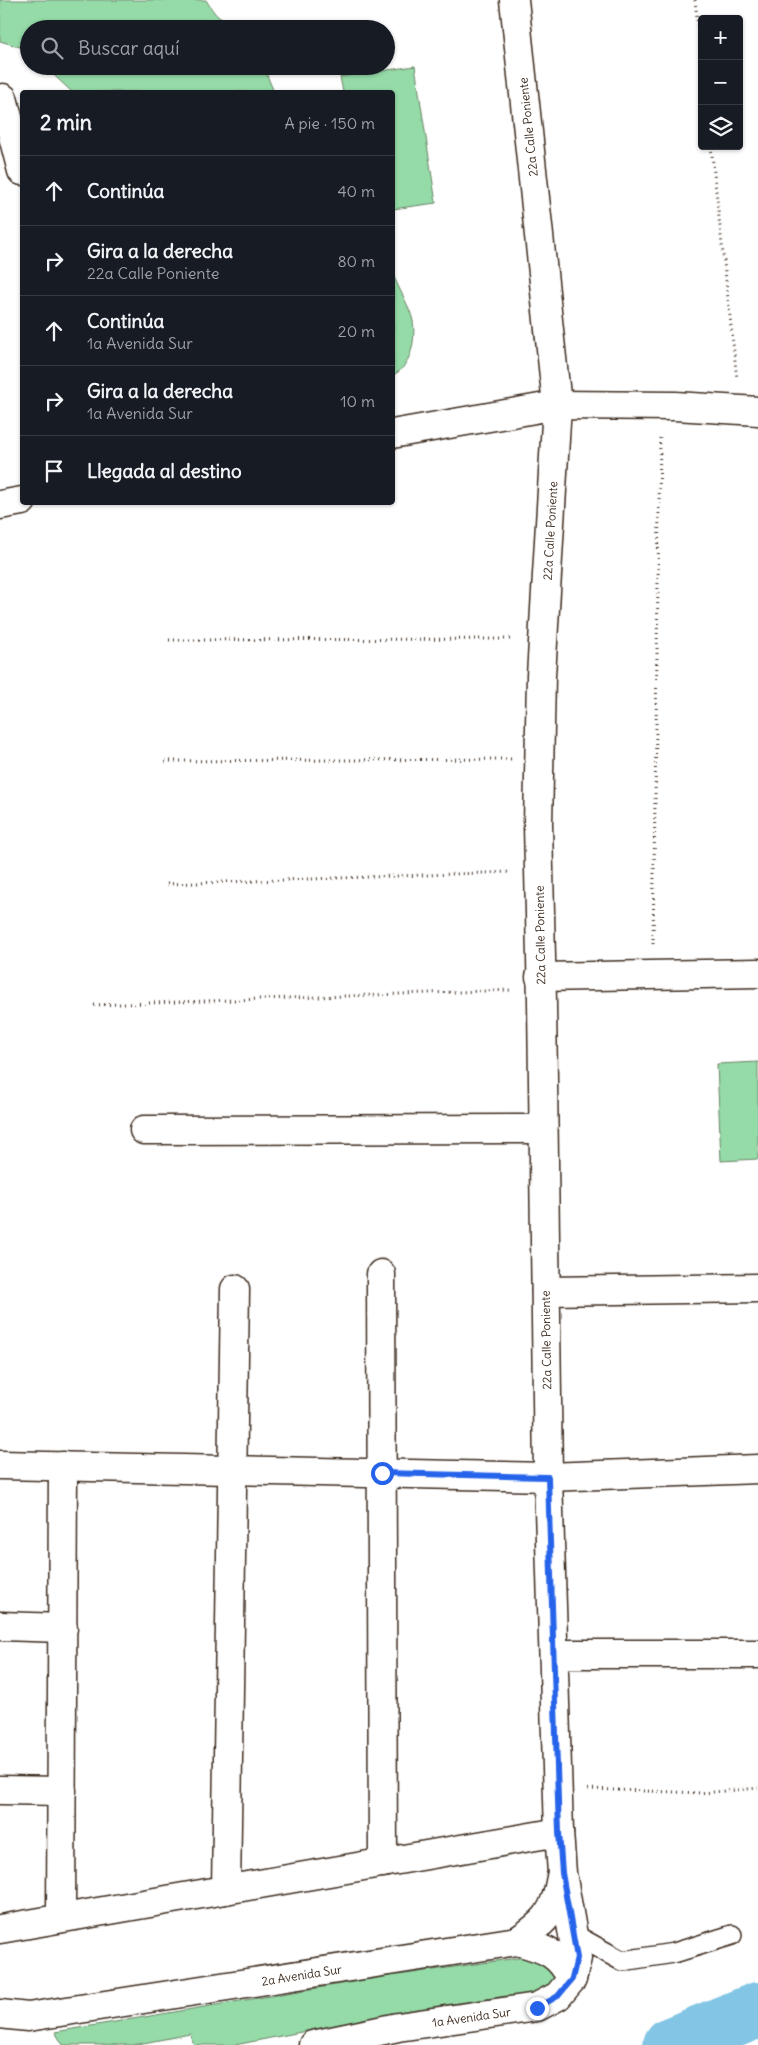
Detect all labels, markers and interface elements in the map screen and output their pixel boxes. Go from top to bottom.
map controls [698,15,743,150]
button: + [698,15,743,60]
search box [20,20,395,75]
icon: search [38,34,66,62]
text: Buscar aquí [78,36,179,60]
button: − [698,60,743,105]
street label: 22a Calle Poniente [515,77,541,177]
button: layers [698,105,743,150]
text: 2 min [40,109,92,136]
text: A pie · 150 m [285,113,375,133]
icon: ahead [40,177,68,205]
text: Continúa [87,179,164,203]
text: 40 m [337,181,375,201]
text: Gira a la derecha [87,239,233,263]
icon: right [40,247,68,275]
text: 80 m [337,251,375,271]
text: 22a Calle Poniente [87,263,219,283]
text: Continúa [87,309,164,333]
icon: ahead [40,317,68,345]
text: 20 m [338,321,375,341]
text: 1a Avenida Sur [87,333,193,353]
text: Gira a la derecha [87,379,233,403]
icon: right [40,387,68,415]
text: 10 m [340,391,375,411]
text: 1a Avenida Sur [87,403,193,423]
icon: arrive [40,457,68,485]
text: Llegada al destino [87,459,242,483]
street label: 22a Calle Poniente [539,481,560,581]
street label: 22a Calle Poniente [532,885,548,985]
street label: 22a Calle Poniente [538,1290,554,1390]
route start [371,1462,394,1485]
street label: 2a Avenida Sur [260,1961,343,1988]
route end [526,1997,549,2020]
street label: 1a Avenida Sur [431,2003,512,2030]

